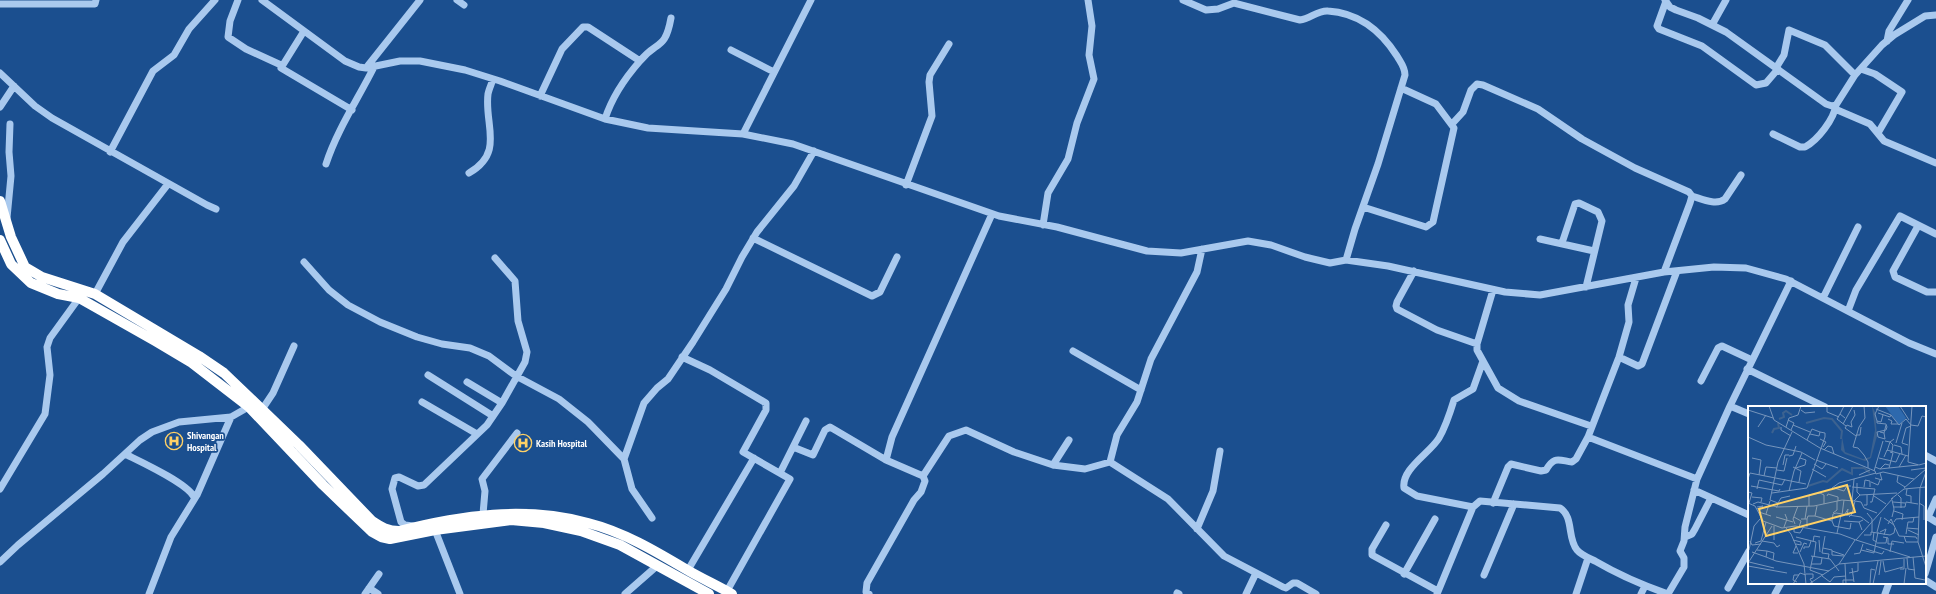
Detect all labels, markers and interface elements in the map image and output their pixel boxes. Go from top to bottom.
inset map [1748,406,1926,584]
place label: Shivangan Hospital [187,429,224,454]
hospital icon: Shivangan Hospital [164,431,184,451]
hospital icon: Kasih Hospital [513,433,533,453]
place label: Kasih Hospital [536,437,588,450]

